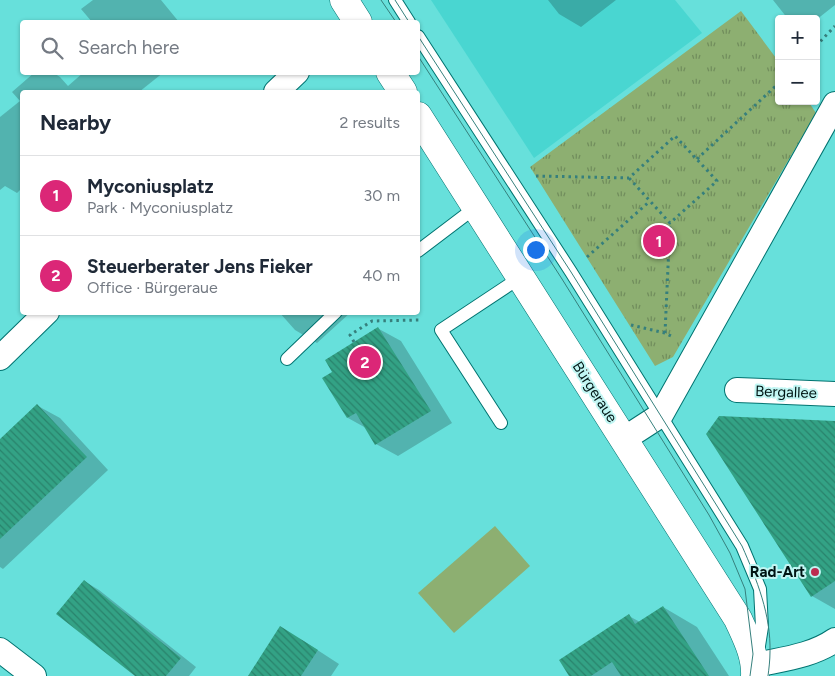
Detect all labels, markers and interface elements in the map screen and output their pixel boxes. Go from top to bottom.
map controls [775,15,820,105]
button: + [775,15,820,60]
search box [20,20,420,75]
icon: search [38,34,66,62]
text: Search here [78,36,180,59]
button: − [775,60,820,105]
text: Nearby [40,110,111,135]
text: 2 results [340,113,400,132]
text: Myconiusplatz [87,175,214,198]
text: 1 [53,186,59,205]
text: 30 m [363,186,400,205]
text: Park · Myconiusplatz [87,198,233,217]
pin: 1 [643,222,675,260]
your location [523,237,549,263]
text: Steuerberater Jens Fieker [87,255,313,278]
text: 2 [51,266,61,285]
text: 40 m [362,266,400,285]
text: Office · Bürgeraue [87,278,218,297]
pin: 2 [349,343,381,381]
street label: Bürgeraue [569,358,621,426]
street label: Bergallee [755,382,817,402]
place label: Rad-Art [750,563,805,581]
marker: Rad-Art [809,566,821,578]

